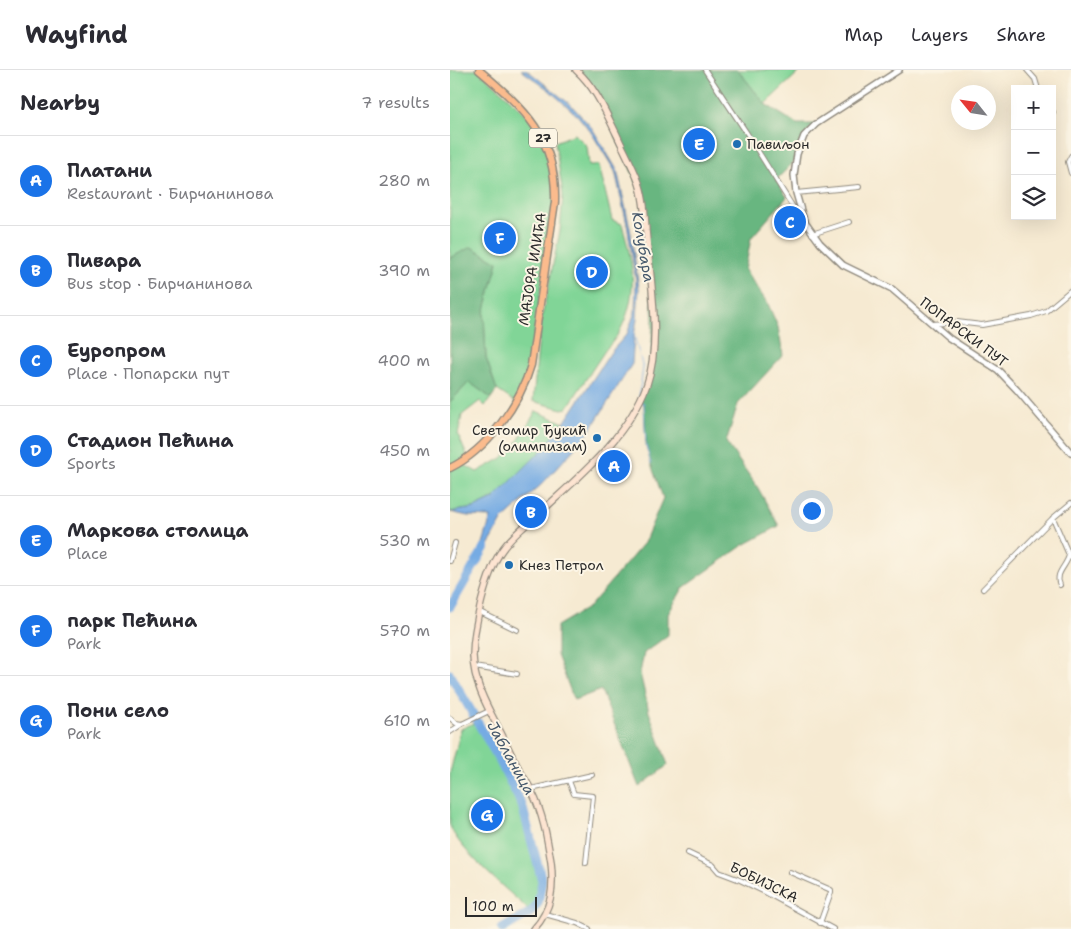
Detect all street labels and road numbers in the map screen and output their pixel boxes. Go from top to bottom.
road number: 27 [529,128,557,148]
street label: МАЈОРА ИЛИЋА [514,211,550,327]
street label: ПОПАРСКИ ПУТ [917,293,1012,371]
street label: БОБИЈСКА [727,858,801,906]

